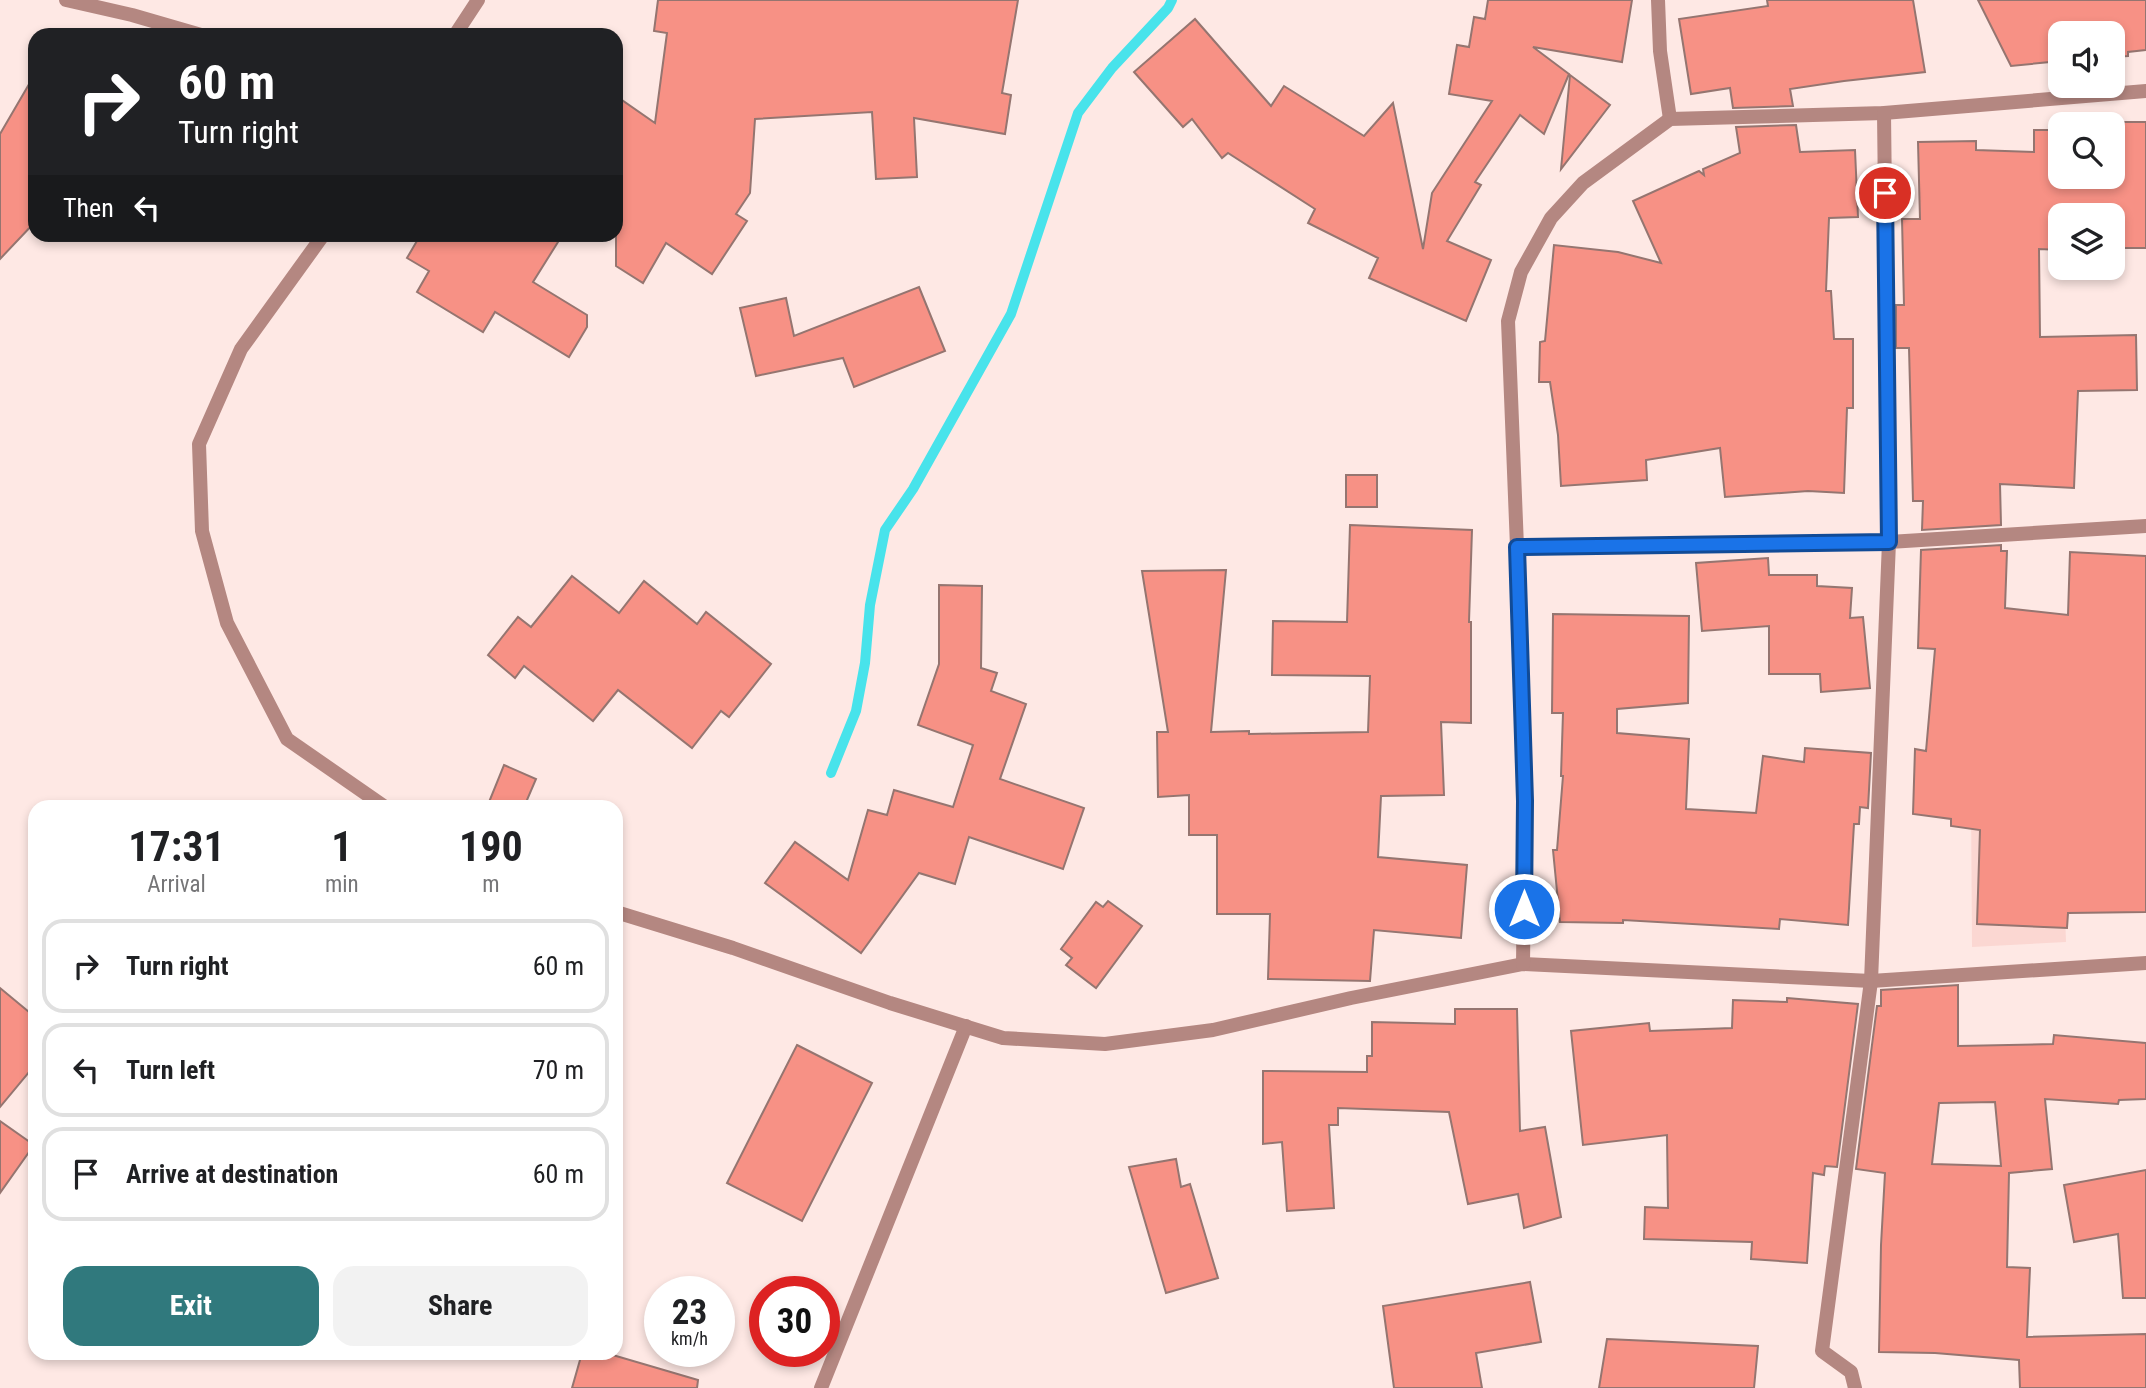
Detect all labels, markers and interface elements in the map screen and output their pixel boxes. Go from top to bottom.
map controls [2048,21,2125,280]
button: sound [2048,21,2125,98]
text: 60 m [178,54,275,111]
icon: right [63,56,154,147]
button: search [2048,112,2125,189]
text: Turn right [178,113,299,151]
pin [1855,163,1915,223]
icon: arrive [1866,174,1904,212]
icon: left [128,189,166,227]
text: Then [63,193,114,223]
button: layers [2048,203,2125,280]
text: 17:31 [128,822,225,871]
text: 1 [331,822,352,871]
text: 190 [459,822,523,871]
text: Arrival [147,871,206,898]
text: min [325,871,359,898]
text: m [482,871,499,898]
position arrow [1487,872,1561,946]
icon: right [67,947,105,985]
text: Turn right [126,951,228,981]
text: 60 m [533,951,584,981]
icon: left [67,1051,105,1089]
text: Turn left [126,1055,215,1085]
text: 70 m [533,1055,584,1085]
icon: arrive [67,1155,105,1193]
text: Arrive at destination [126,1159,338,1189]
text: 60 m [533,1159,584,1189]
button: Exit [63,1266,319,1346]
button: Share [333,1266,588,1346]
speed limit sign: 30 [749,1276,840,1367]
text: 23 [672,1292,707,1333]
text: km/h [671,1328,708,1349]

